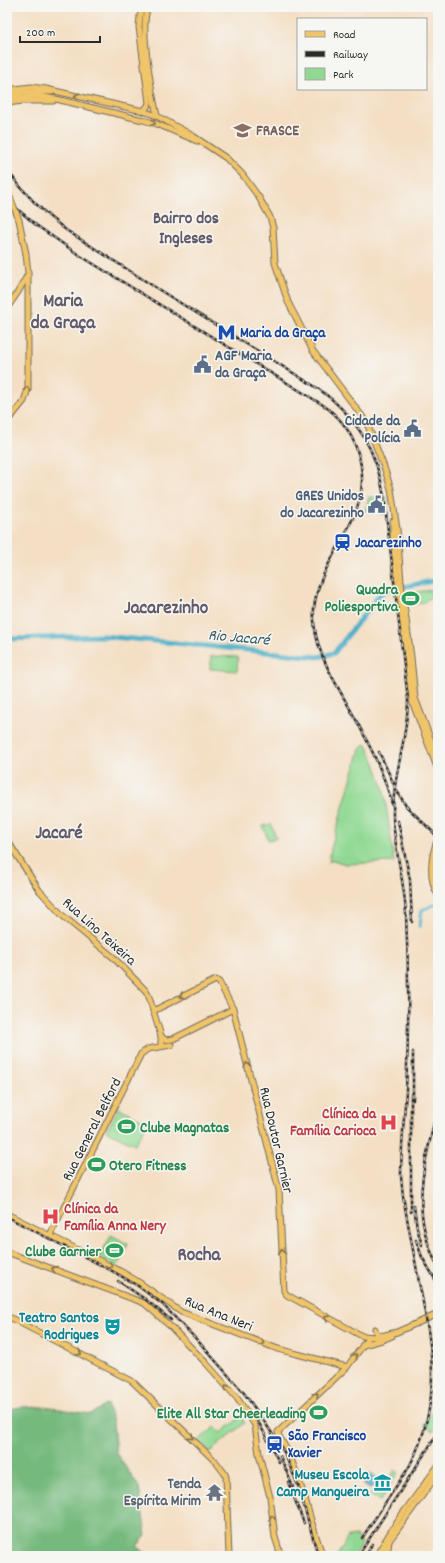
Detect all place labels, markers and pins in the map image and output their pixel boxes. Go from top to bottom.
school or university icon: FRASCE [233,120,253,140]
place label: FRASCE [256,121,299,143]
metro station icon: Maria da Graça [217,322,237,342]
place label: Maria da Graça [240,323,326,345]
place label: AGF Maria da Graça [215,346,273,385]
public building icon: AGF Maria da Graça [192,354,212,374]
place label: Cidade da Polícia [345,411,401,450]
public building icon: Cidade da Polícia [403,419,423,439]
place label: GRES Unidos do Jacarezinho [280,486,364,525]
public building icon: GRES Unidos do Jacarezinho [367,494,387,514]
station icon: Jacarezinho [332,532,352,552]
place label: Jacarezinho [355,533,422,555]
place label: Quadra Poliesportiva [325,580,399,619]
sports icon: Quadra Poliesportiva [401,588,421,608]
place label: Clínica da Família Carioca [290,1104,377,1143]
hospital icon: Clínica da Família Carioca [379,1112,399,1132]
sports icon: Clube Magnatas [117,1117,137,1137]
place label: Clube Magnatas [140,1118,229,1140]
sports icon: Otero Fitness [86,1155,106,1175]
place label: Otero Fitness [109,1156,187,1178]
place label: Clínica da Família Anna Nery [64,1199,167,1238]
hospital icon: Clínica da Família Anna Nery [41,1207,61,1227]
sports icon: Clube Garnier [104,1241,124,1261]
place label: Clube Garnier [25,1242,101,1264]
place label: Teatro Santos Rodrigues [19,1308,99,1347]
theatre icon: Teatro Santos Rodrigues [102,1316,122,1336]
sports icon: Elite All Star Cheerleading [309,1403,329,1423]
place label: Elite All Star Cheerleading [157,1404,306,1426]
place label: São Francisco Xavier [288,1426,367,1465]
station icon: São Francisco Xavier [265,1434,285,1454]
place label: Museu Escola Camp Mangueira [276,1465,370,1504]
museum icon: Museu Escola Camp Mangueira [372,1473,392,1493]
place label: Tenda Espírita Mirim [124,1474,202,1513]
temple icon: Tenda Espírita Mirim [204,1482,224,1502]

